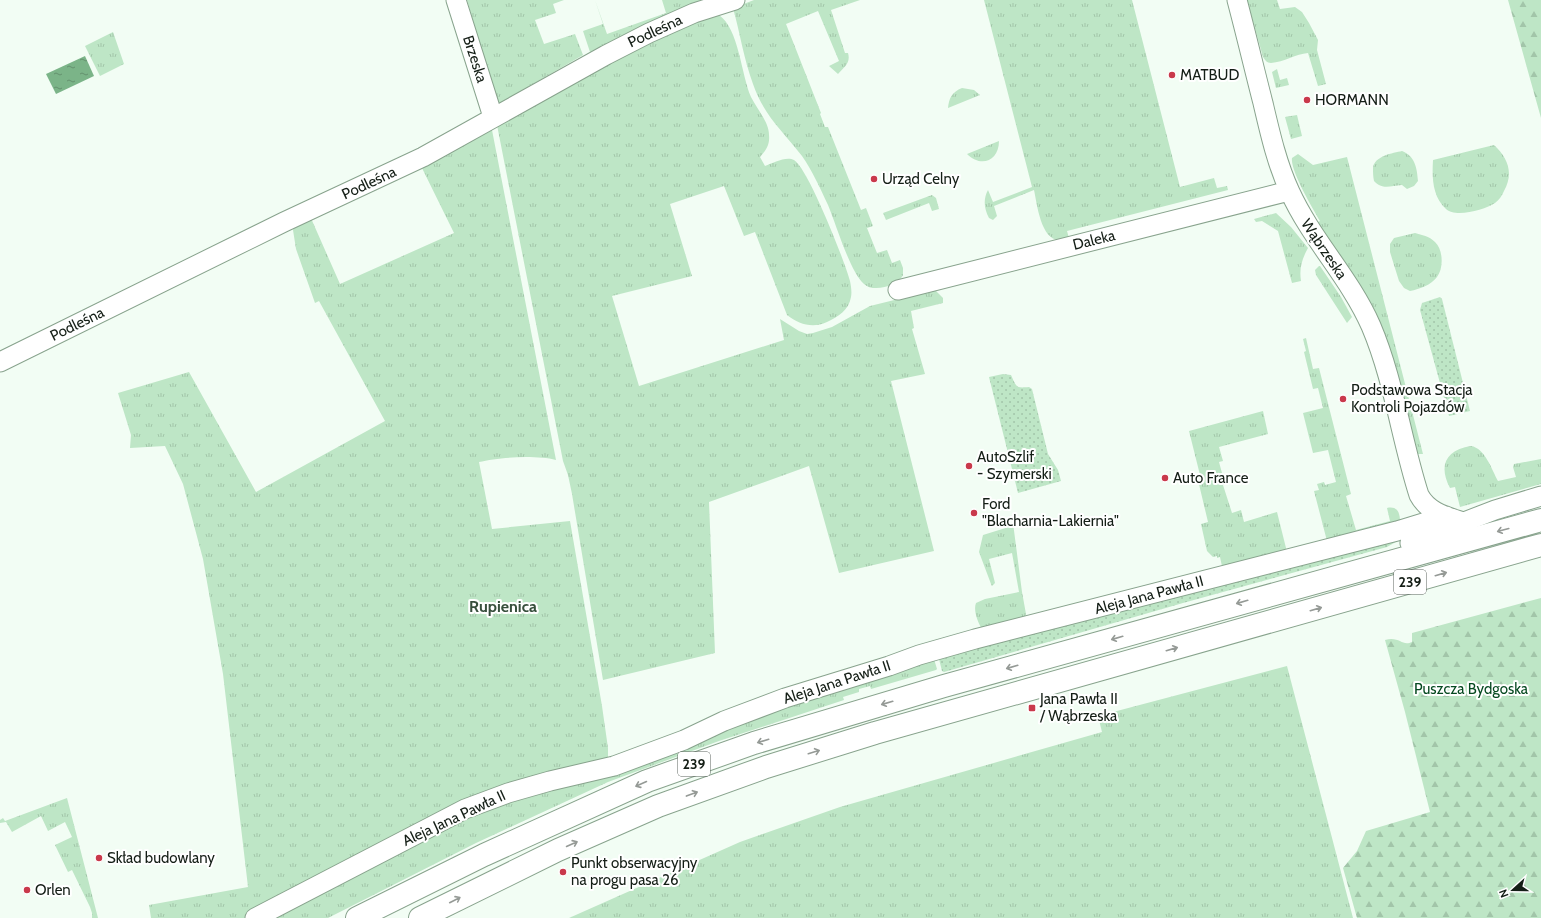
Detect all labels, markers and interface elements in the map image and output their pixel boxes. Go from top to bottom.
street label: Podleśna [625,10,686,51]
street label: Brzeska [459,33,491,85]
place label: MATBUD [1180,66,1239,84]
marker: MATBUD [1167,70,1177,80]
place label: HORMANN [1315,91,1389,109]
marker: HORMANN [1302,95,1312,105]
street label: Podleśna [339,162,400,203]
place label: Urząd Celny [882,170,960,188]
marker: Urząd Celny [869,174,879,184]
street label: Wąbrzeska [1297,215,1351,283]
street label: Daleka [1071,226,1118,254]
street label: Podleśna [47,303,108,345]
place label: Podstawowa Stacja Kontroli Pojazdów [1351,381,1473,416]
marker: Podstawowa Stacja Kontroli Pojazdów [1338,394,1348,404]
place label: AutoSzlif - Szymerski [977,448,1052,483]
marker: AutoSzlif - Szymerski [964,461,974,471]
place label: Auto France [1173,469,1249,487]
marker: Auto France [1160,473,1170,483]
place label: Ford "Blacharnia-Lakiernia" [982,495,1119,530]
marker: Ford "Blacharnia-Lakiernia" [969,508,979,518]
one-way arrow [1497,527,1510,534]
one-way arrow [1435,569,1448,577]
road number: 239 [1394,570,1426,594]
street label: Aleja Jana Pawła II [1093,572,1205,618]
district label: Rupienica [469,597,537,616]
one-way arrow [1236,599,1249,606]
one-way arrow [1310,605,1323,612]
one-way arrow [1110,634,1123,642]
one-way arrow [1165,645,1178,652]
street label: Aleja Jana Pawła II [781,656,893,708]
one-way arrow [1006,664,1019,671]
park label: Puszcza Bydgoska [1414,680,1529,698]
place label: Jana Pawła II / Wąbrzeska [1039,690,1118,725]
one-way arrow [881,700,894,707]
marker: Jana Pawła II / Wąbrzeska [1027,703,1037,713]
one-way arrow [757,738,770,745]
one-way arrow [808,747,820,755]
road number: 239 [678,752,710,776]
one-way arrow [635,781,647,788]
street label: Aleja Jana Pawła II [399,786,509,850]
one-way arrow [685,789,697,797]
one-way arrow [565,840,577,847]
place label: Skład budowlany [107,849,215,867]
marker: Skład budowlany [94,853,104,863]
place label: Punkt obserwacyjny na progu pasa 26 [571,854,698,889]
marker: Punkt obserwacyjny na progu pasa 26 [558,867,568,877]
north arrow [1493,870,1533,910]
place label: Orlen [35,881,71,899]
marker: Orlen [22,885,32,895]
text: N [1496,887,1512,900]
one-way arrow [448,896,460,903]

